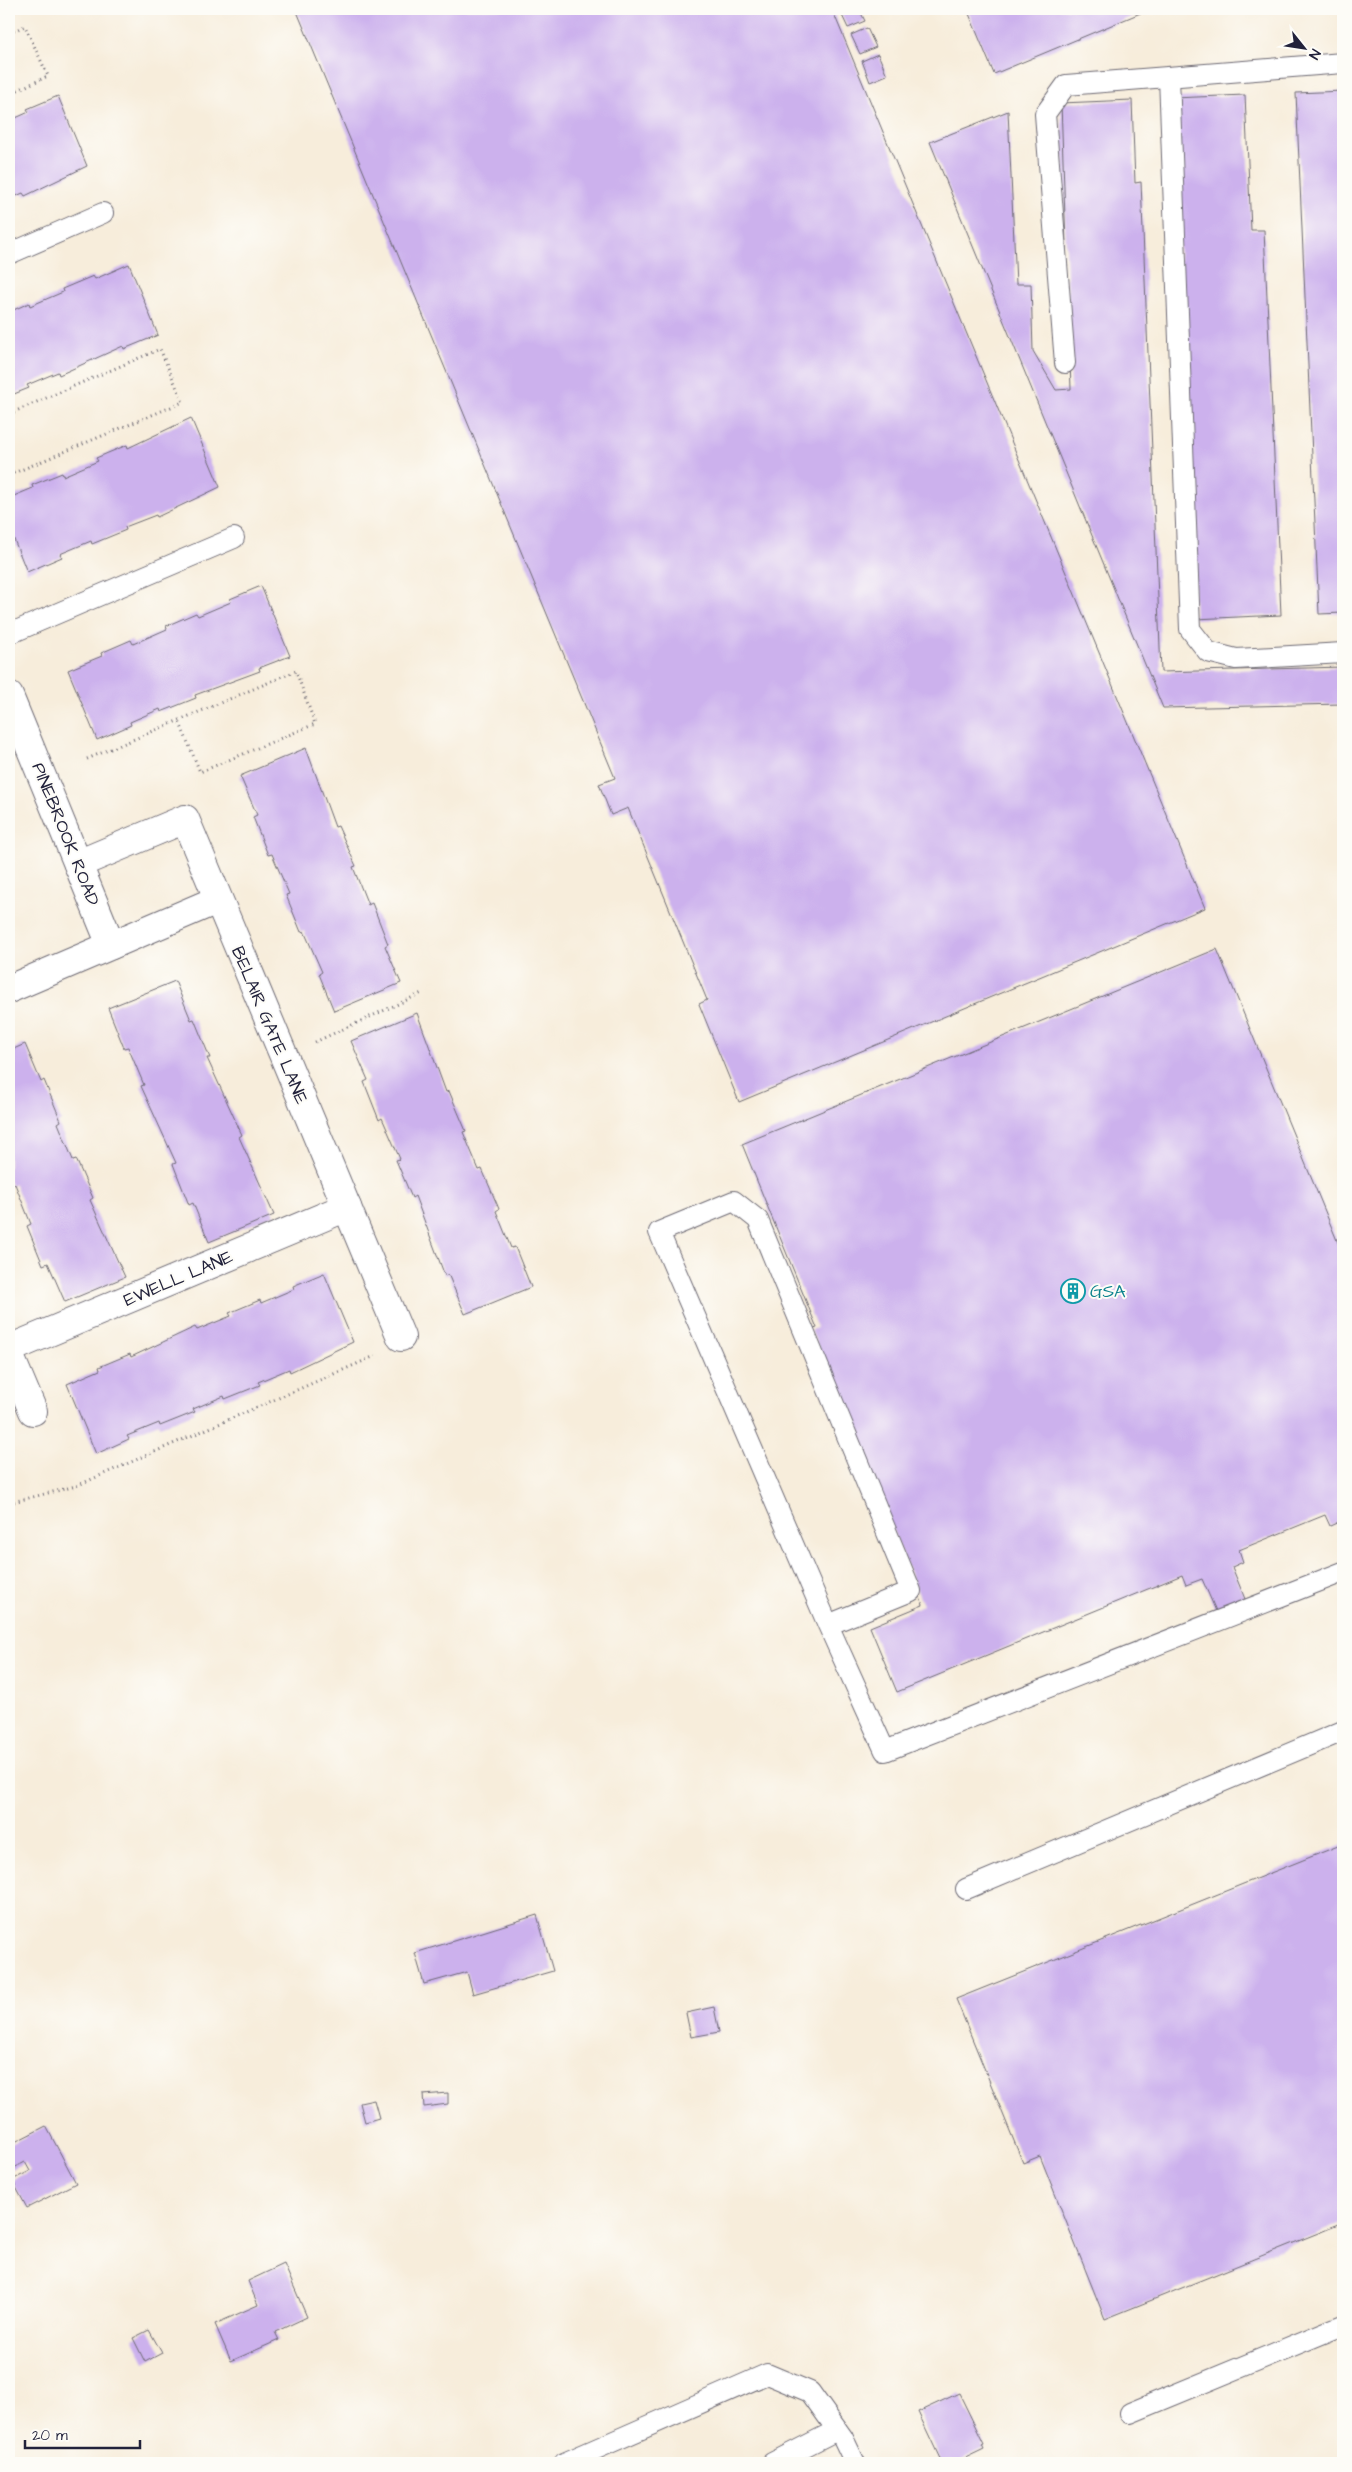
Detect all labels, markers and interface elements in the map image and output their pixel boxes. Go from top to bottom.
north arrow [1280,22,1330,72]
text: N [1303,45,1325,63]
street label: PINEBROOK ROAD [25,759,106,910]
street label: BELAIR GATE LANE [225,942,314,1108]
street label: EWELL LANE [120,1244,237,1313]
building icon: GSA [1060,1278,1086,1304]
place label: GSA [1090,1279,1126,1304]
scale bar [25,2417,140,2449]
text: 20 m [32,2425,68,2446]

